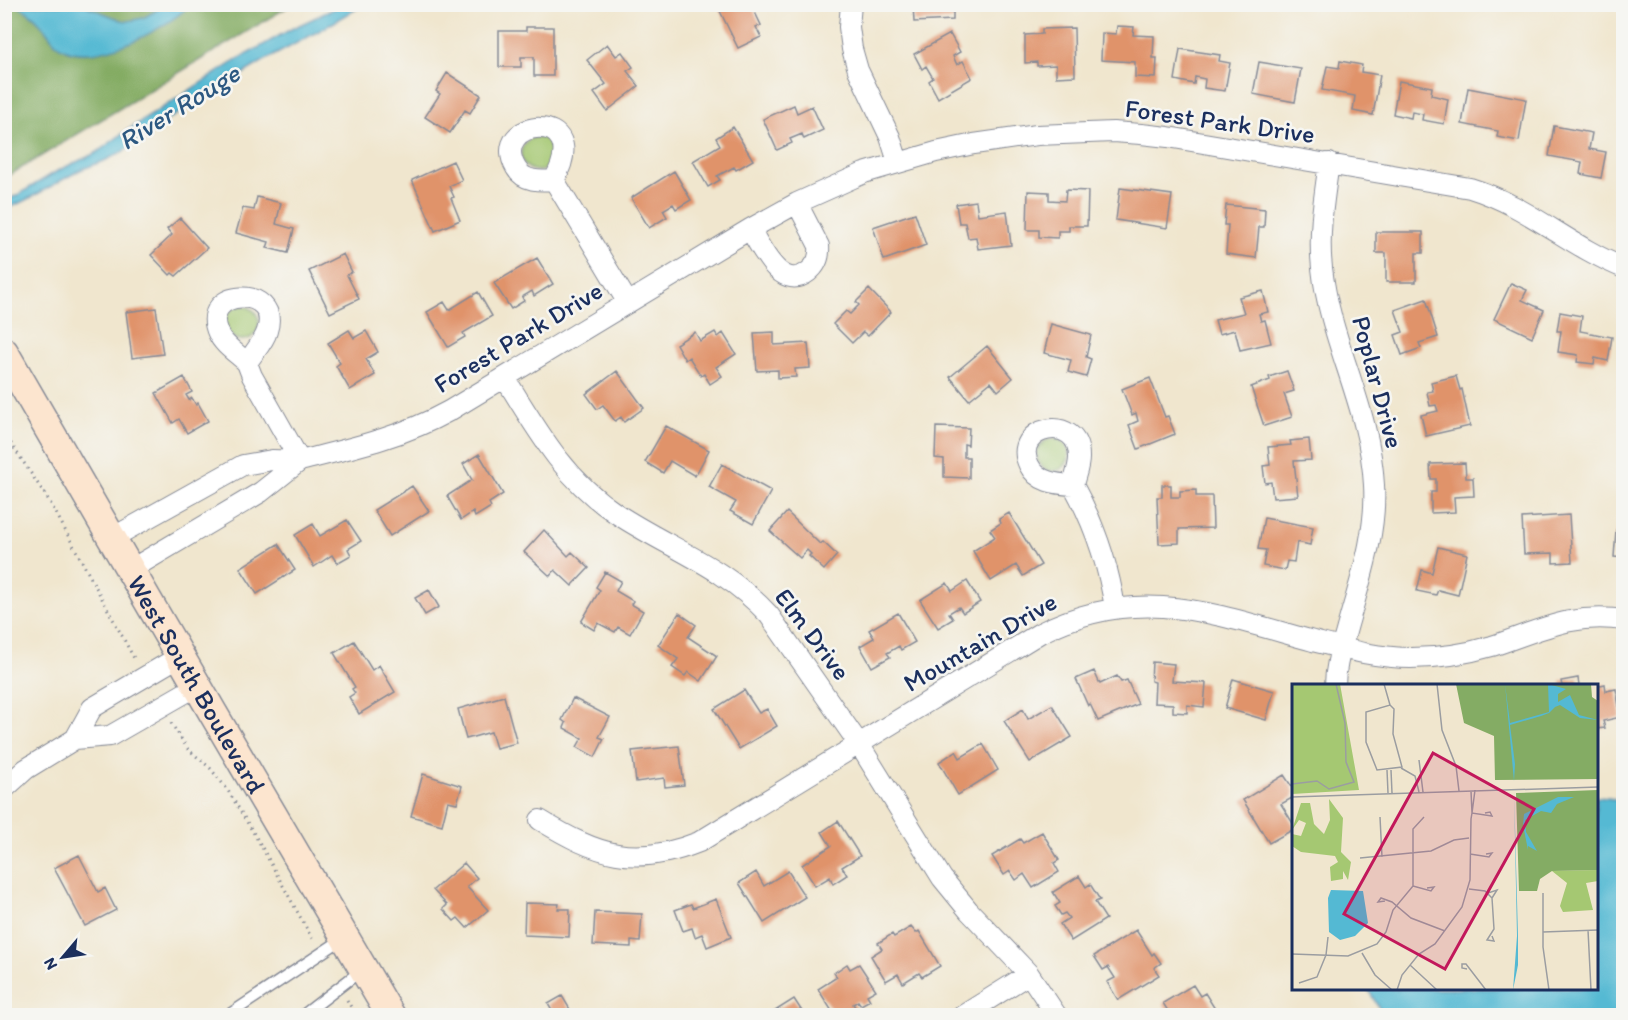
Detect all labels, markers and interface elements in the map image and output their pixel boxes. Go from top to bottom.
water label: River Rouge [112,56,247,157]
street label: Forest Park Drive [1123,92,1317,150]
street label: Forest Park Drive [428,274,608,400]
street label: Poplar Drive [1345,312,1411,452]
street label: West South Boulevard [121,569,273,799]
street label: Elm Drive [768,582,858,686]
street label: Mountain Drive [898,585,1062,699]
inset map [1292,684,1598,990]
north arrow [33,927,93,987]
text: N [39,955,61,973]

